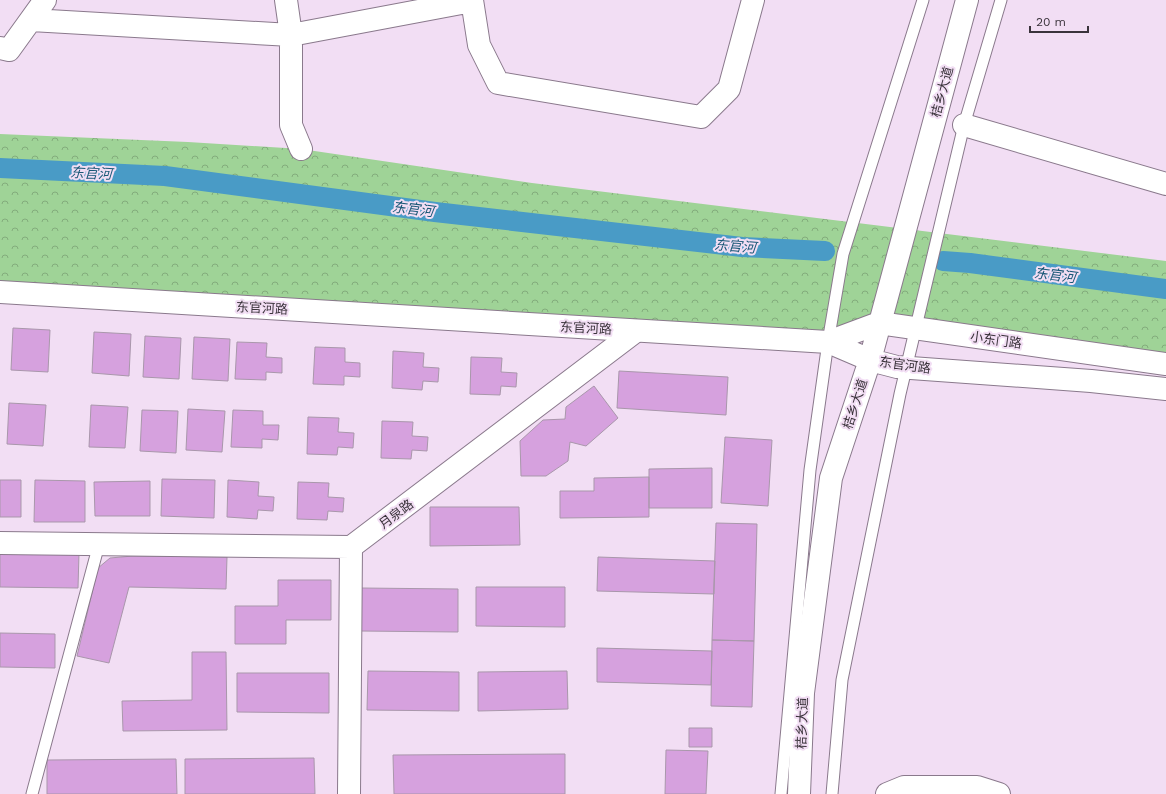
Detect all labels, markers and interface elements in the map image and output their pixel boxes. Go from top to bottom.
scale bar [1030,8,1088,34]
text: 20 m [1036,15,1066,29]
street label: 桔乡大道 [928,65,956,119]
water label: 东官河 [70,164,115,182]
water label: 东官河 [391,199,438,220]
water label: 东官河 [713,236,760,256]
water label: 东官河 [1033,265,1080,286]
street label: 东官河路 [236,299,288,317]
street label: 东官河路 [560,319,612,337]
street label: 小东门路 [969,329,1023,351]
street label: 东官河路 [878,354,932,376]
street label: 桔乡大道 [840,377,870,431]
street label: 月泉路 [376,496,416,532]
street label: 桔乡大道 [794,697,810,749]

